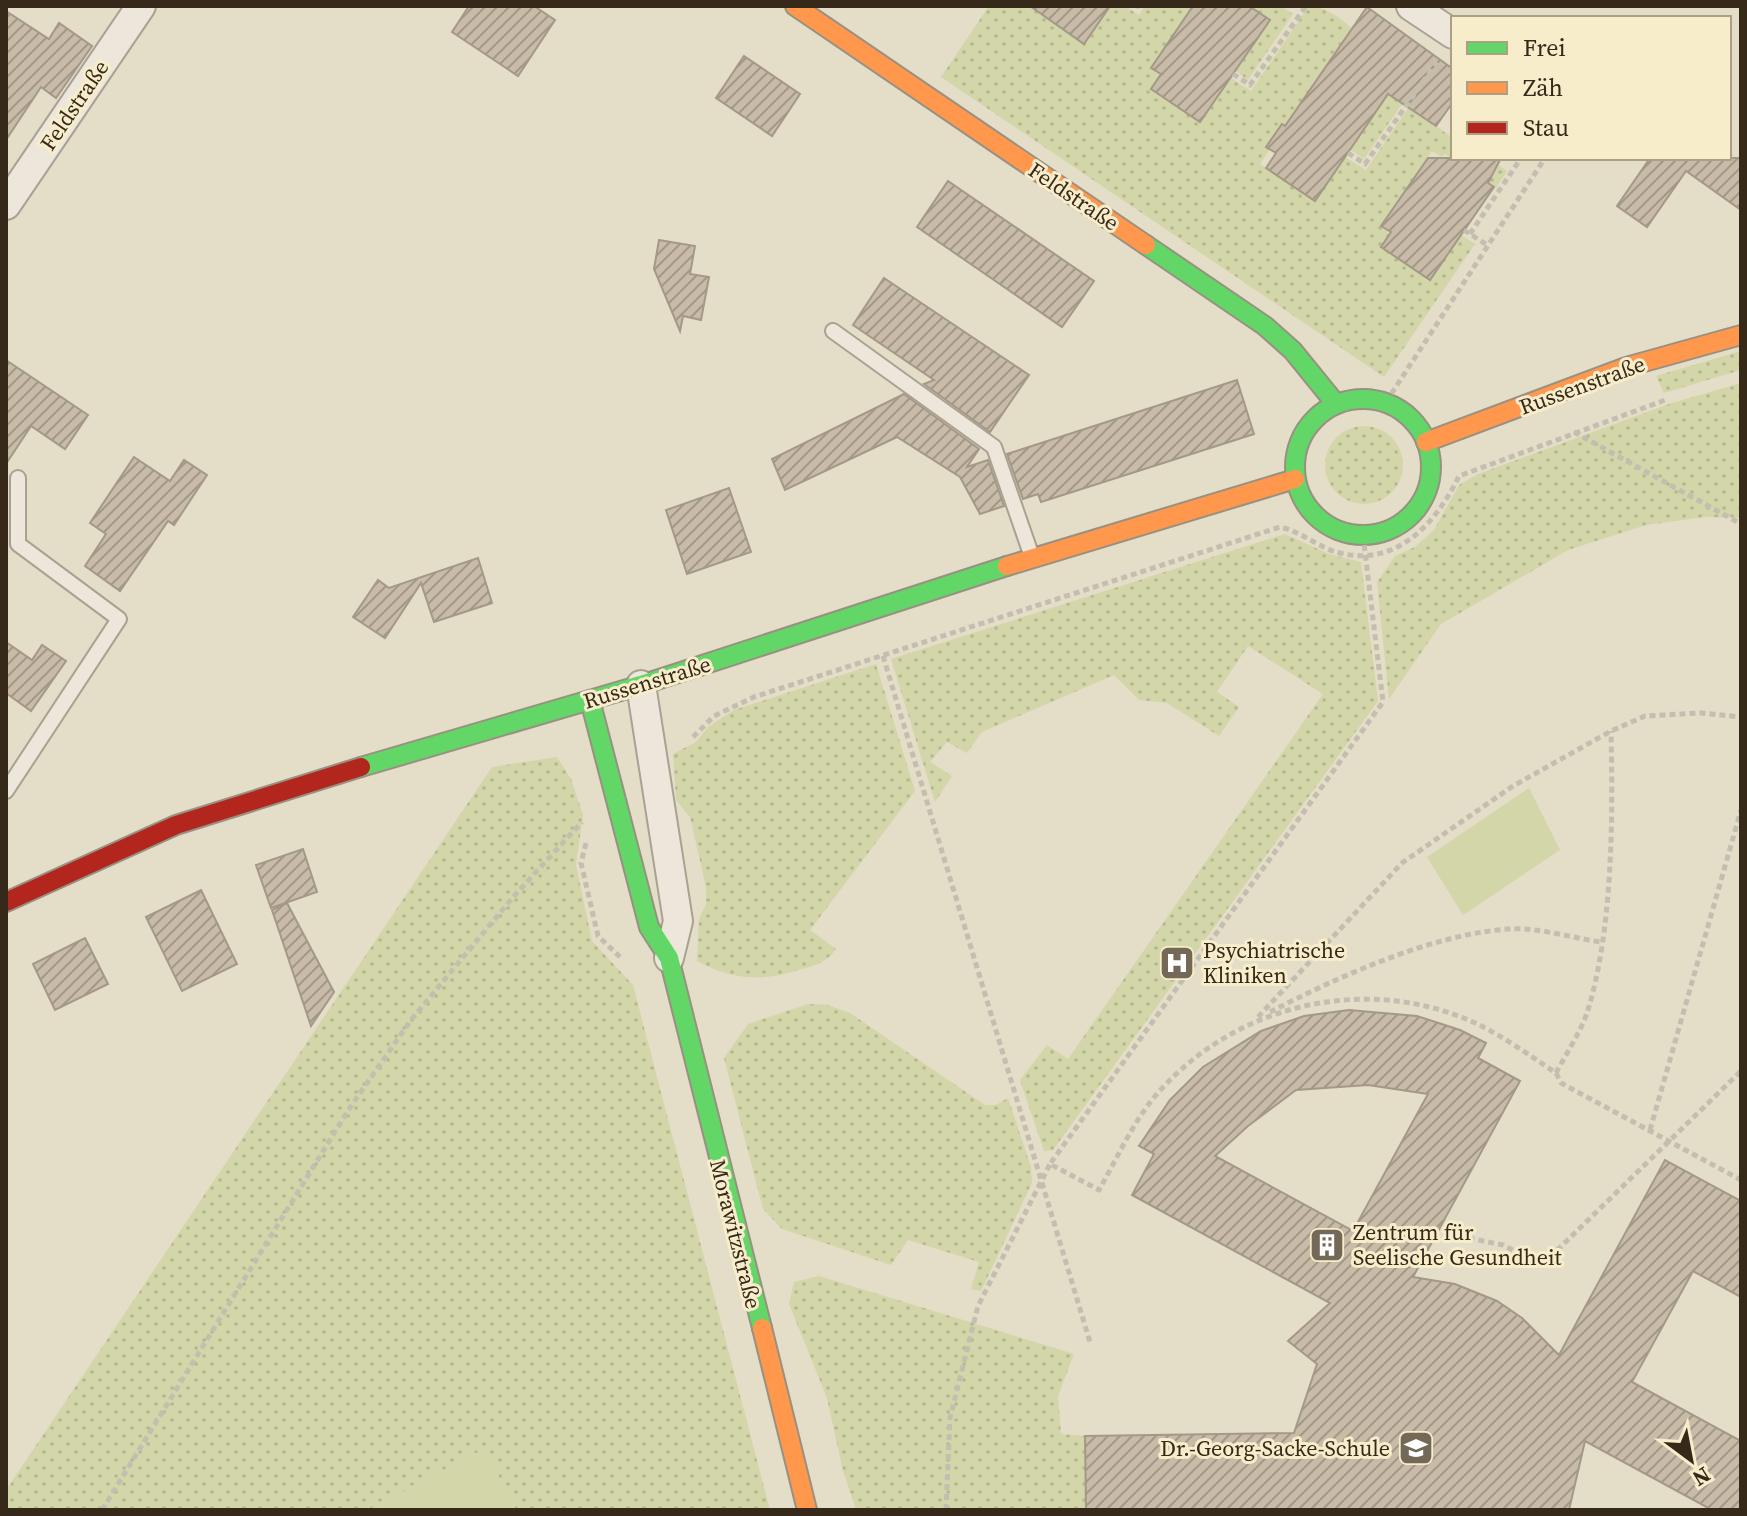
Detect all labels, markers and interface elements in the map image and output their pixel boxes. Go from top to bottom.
legend [1451,16,1731,160]
text: Frei [1523,31,1566,64]
street label: Feldstraße [33,54,115,156]
text: Zäh [1523,71,1563,104]
text: Stau [1523,111,1569,144]
street label: Feldstraße [1023,155,1125,237]
street label: Russenstraße [1515,348,1649,422]
street label: Russenstraße [580,648,714,716]
place label: Psychiatrische Kliniken [1203,935,1345,990]
hospital icon: Psychiatrische Kliniken [1158,944,1196,982]
street label: Morawitzstraße [703,1156,769,1312]
place label: Zentrum für Seelische Gesundheit [1353,1217,1563,1272]
building icon: Zentrum für Seelische Gesundheit [1308,1226,1346,1264]
north arrow [1651,1420,1731,1500]
school or university icon: Dr.-Georg-Sacke-Schule [1397,1429,1435,1467]
place label: Dr.-Georg-Sacke-Schule [1160,1433,1390,1463]
text: N [1687,1460,1716,1494]

